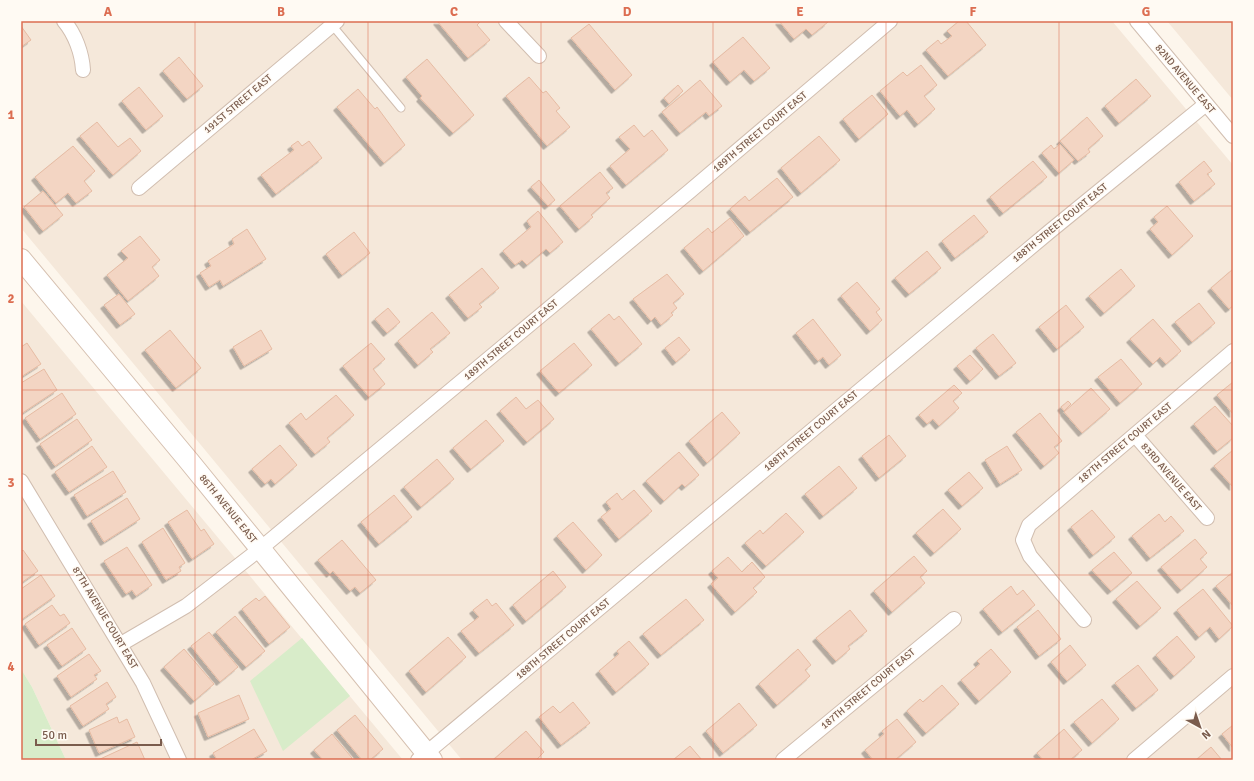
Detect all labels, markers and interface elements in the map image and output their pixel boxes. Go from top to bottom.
text: A [104,4,113,20]
text: B [277,4,285,20]
text: C [450,4,458,20]
text: D [623,4,632,20]
text: E [796,4,804,20]
text: F [970,4,977,20]
text: G [1142,4,1150,20]
street label: 82ND AVENUE EAST [1153,42,1217,116]
street label: 191ST STREET EAST [201,72,275,136]
street label: 189TH STREET COURT EAST [711,89,809,175]
text: 1 [7,107,15,123]
street label: 188TH STREET COURT EAST [1010,181,1110,265]
text: 2 [7,291,15,307]
street label: 189TH STREET COURT EAST [462,297,560,383]
street label: 188TH STREET COURT EAST [762,388,860,474]
street label: 187TH STREET COURT EAST [1076,400,1174,486]
street label: 83RD AVENUE EAST [1138,441,1204,513]
street label: 86TH AVENUE EAST [197,472,259,546]
text: 3 [7,475,15,491]
street label: 87TH AVENUE COURT EAST [70,565,140,671]
street label: 188TH STREET COURT EAST [514,596,612,682]
street label: 187TH STREET COURT EAST [819,646,917,732]
text: 4 [7,659,15,675]
north arrow [1180,707,1220,747]
scale bar [36,721,161,747]
text: N [1199,727,1213,742]
text: 50 m [42,728,67,743]

